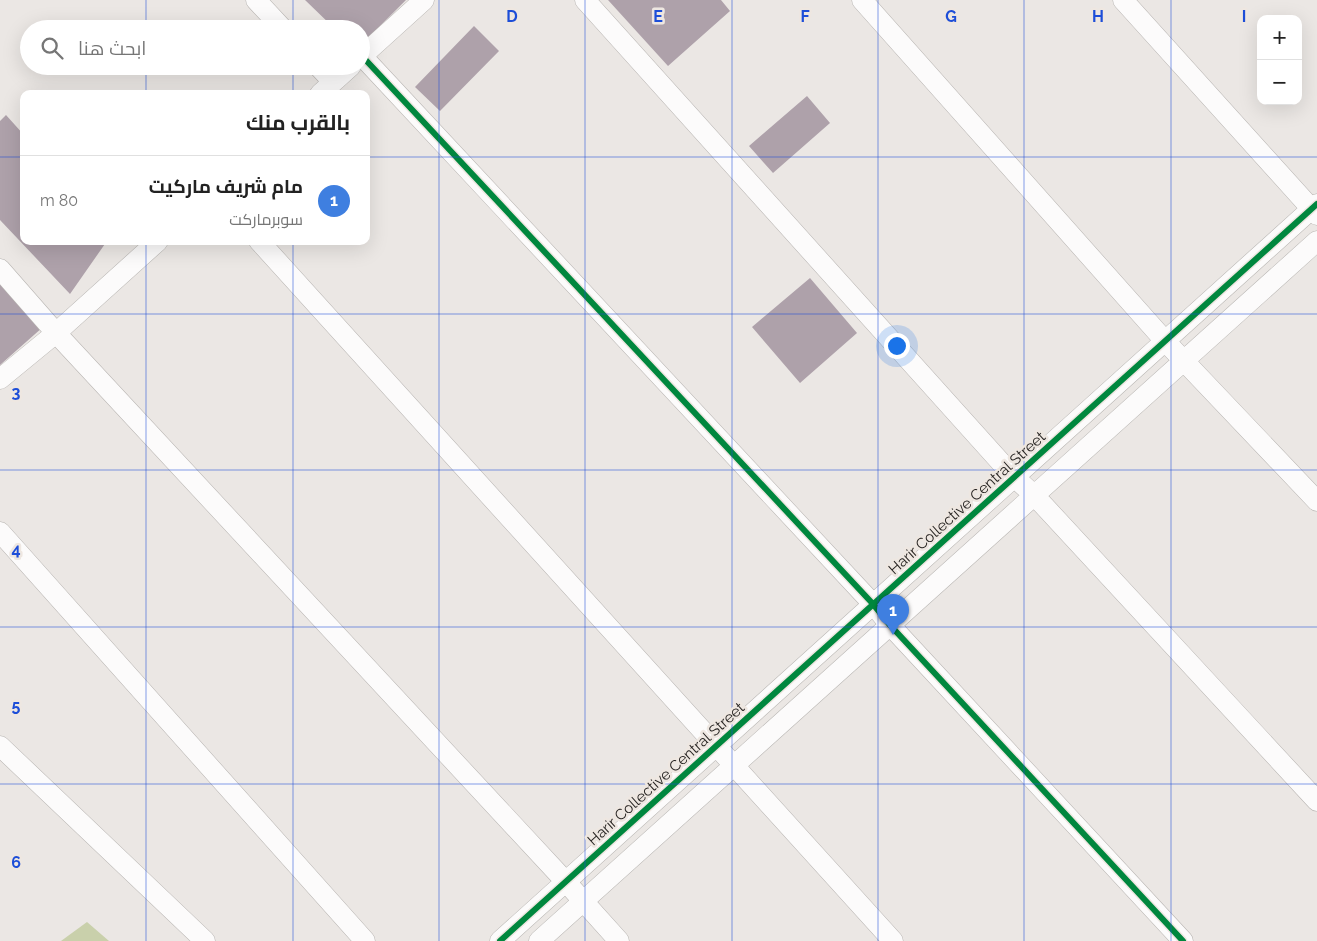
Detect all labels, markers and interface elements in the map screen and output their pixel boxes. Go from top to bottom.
text: D [506,7,518,26]
text: E [653,7,663,26]
text: F [800,7,810,26]
text: G [945,7,957,26]
text: H [1092,7,1104,26]
text: I [1242,7,1246,26]
map controls [1257,15,1302,105]
button: + [1257,15,1302,60]
search box [20,20,370,75]
icon: search [38,34,66,62]
text: ابحث هنا [78,37,146,59]
button: − [1257,60,1302,105]
text: بالقرب منك [246,110,350,135]
text: مام شریف مارکیت [149,175,303,197]
text: 80 m [40,191,78,210]
text: 1 [330,191,338,210]
text: سوبرماركت [229,210,303,229]
your location [884,333,910,359]
text: 3 [12,383,21,402]
street label: Harir Collective Central Street [885,428,1049,578]
text: 4 [11,540,21,559]
pin: 1 [877,594,909,635]
text: 5 [12,696,21,715]
street label: Harir Collective Central Street [584,699,748,849]
text: 6 [11,853,21,872]

